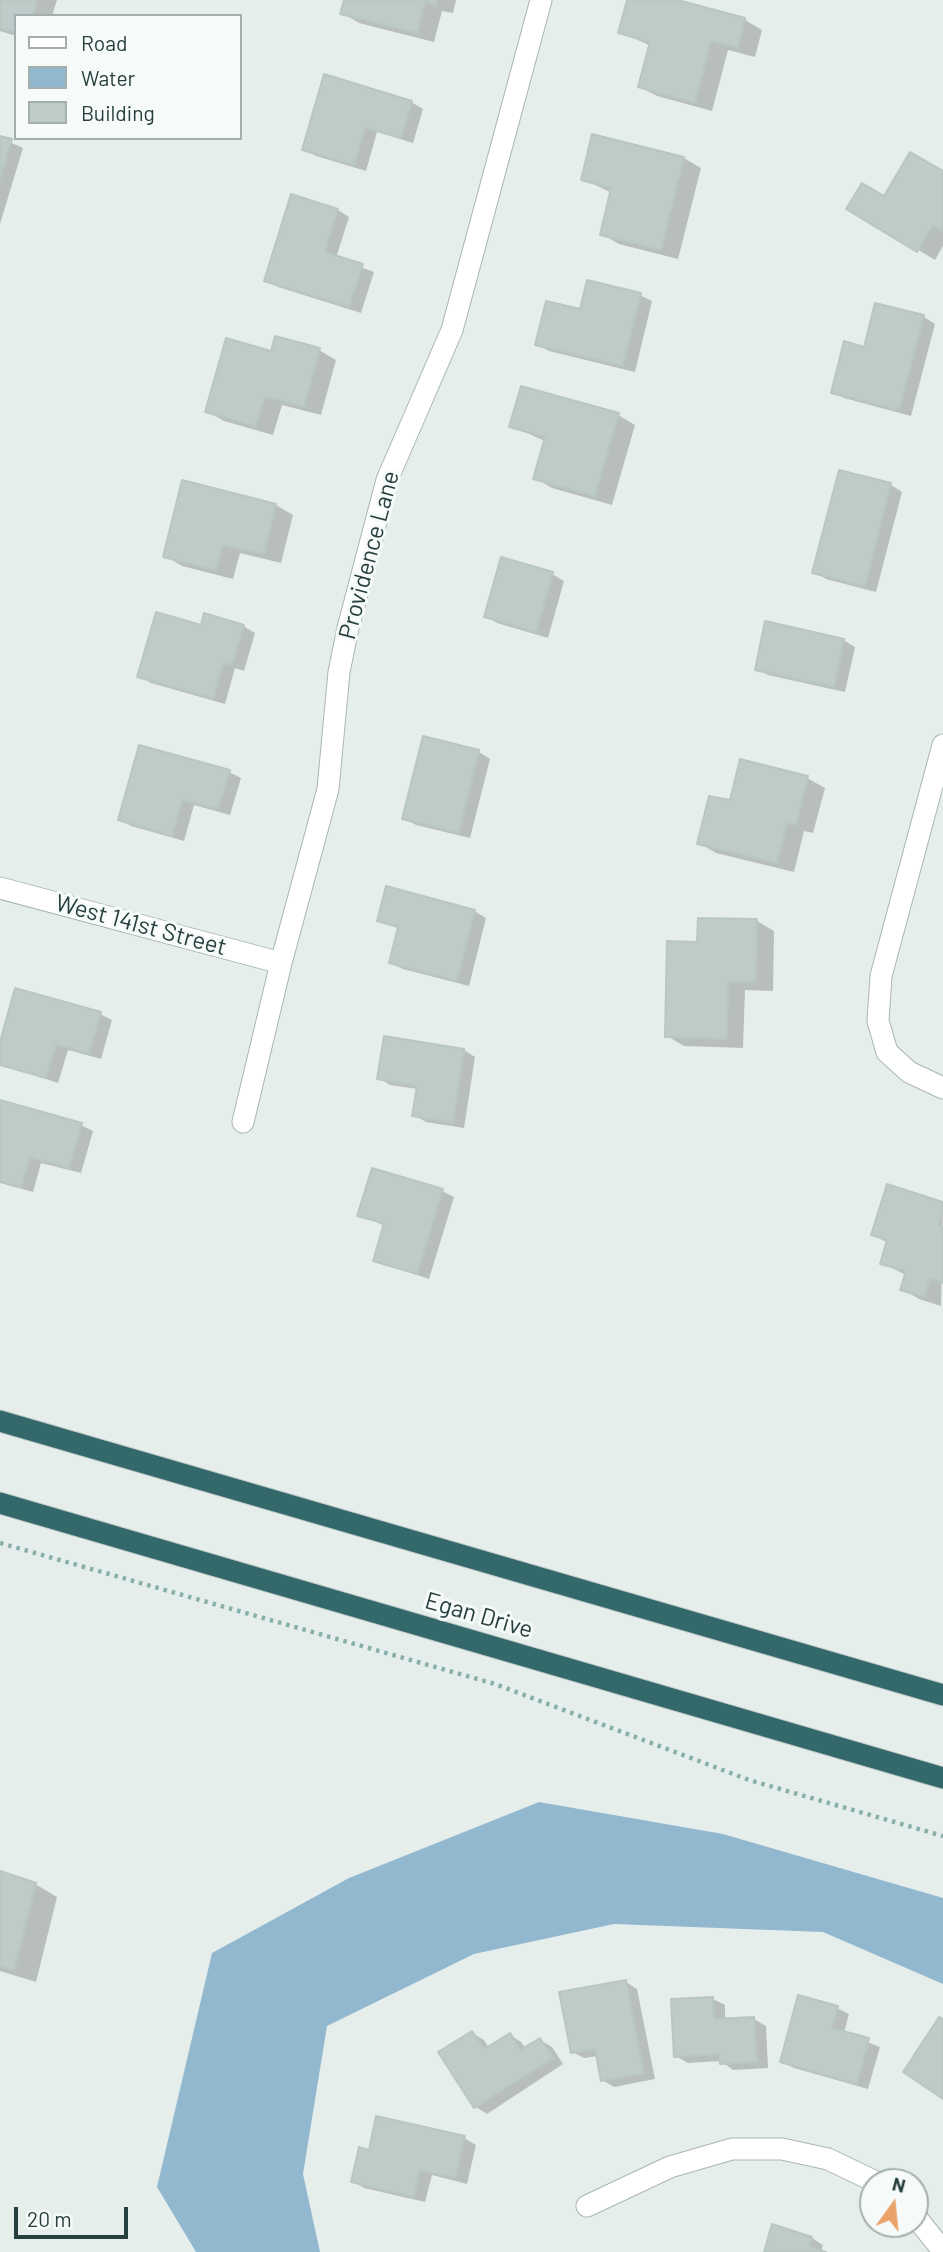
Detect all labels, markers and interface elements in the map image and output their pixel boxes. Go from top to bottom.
legend [14,14,242,140]
text: Road [81,30,127,55]
text: Water [81,65,135,90]
text: Building [81,100,155,125]
street label: Providence Lane [333,468,405,642]
street label: West 141st Street [52,888,230,962]
street label: Egan Drive [422,1586,536,1644]
north arrow [859,2168,929,2238]
text: N [890,2171,908,2197]
scale bar [18,2192,131,2236]
text: 20 m [27,2206,72,2231]

